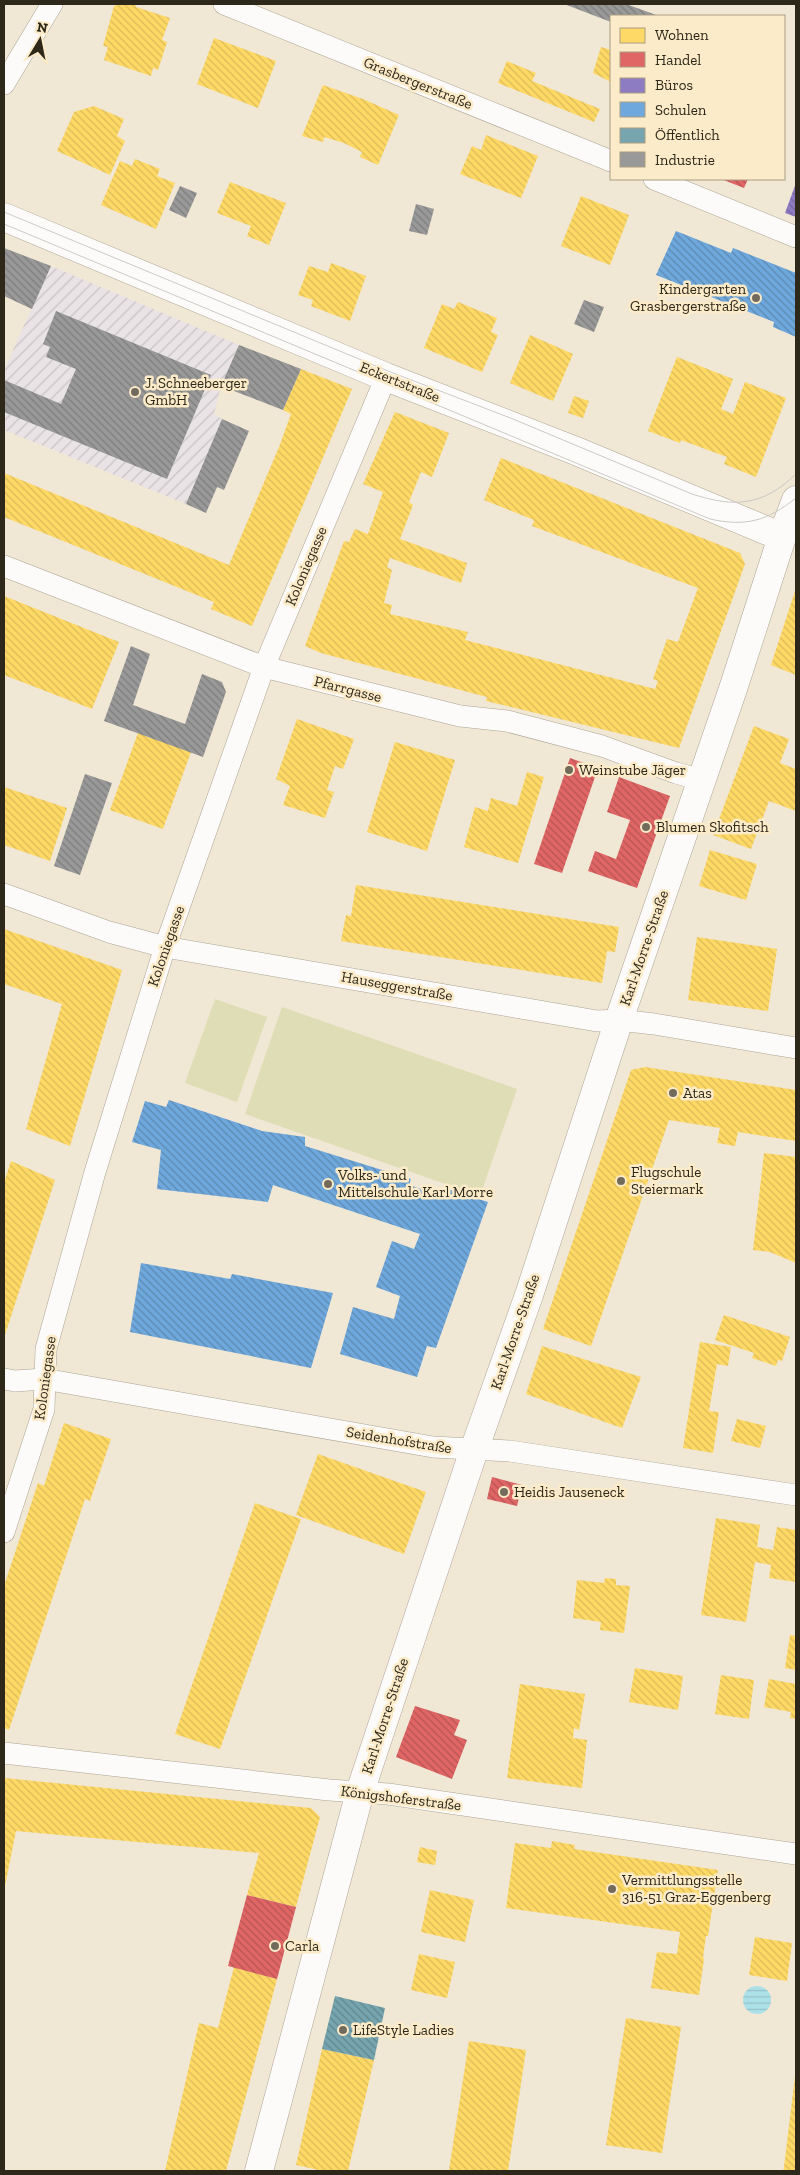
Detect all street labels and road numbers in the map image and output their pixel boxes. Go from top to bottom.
street label: Grasbergerstraße [361,53,475,113]
street label: Eckertstraße [357,358,443,406]
street label: Koloniegasse [281,524,331,608]
street label: Pfarrgasse [312,672,384,706]
street label: Karl-Morre-Straße [616,888,672,1008]
street label: Koloniegasse [144,903,188,989]
street label: Hauseggerstraße [340,967,454,1005]
street label: Karl-Morre-Straße [487,1272,543,1392]
street label: Koloniegasse [30,1335,60,1421]
street label: Seidenhofstraße [345,1423,453,1457]
street label: Karl-Morre-Straße [358,1656,412,1776]
street label: Königshoferstraße [340,1782,462,1814]

